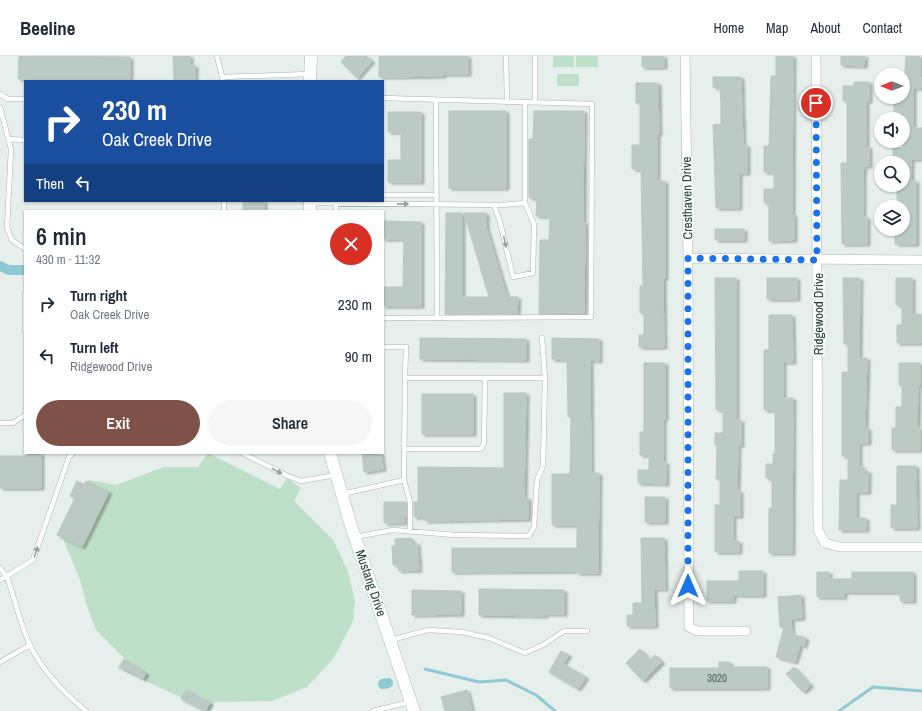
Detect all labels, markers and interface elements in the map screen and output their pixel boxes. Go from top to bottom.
text: Beeline [20,15,75,41]
text: Home [713,19,744,37]
text: Map [766,19,788,37]
text: About [810,19,840,37]
text: Contact [862,19,902,37]
north arrow [874,68,910,104]
map controls [874,68,910,236]
pin [799,86,833,120]
text: 230 m [102,91,167,129]
icon: arrive [805,92,827,114]
icon: right [36,96,88,148]
button: sound [874,112,910,148]
text: Oak Creek Drive [102,127,212,152]
street label: Cresthaven Drive [678,156,696,240]
button: search [874,156,910,192]
icon: left [72,172,94,194]
text: Then [36,173,64,194]
button: layers [874,200,910,236]
one-way arrow [397,201,410,207]
text: 6 min [36,220,87,252]
button: close [330,223,372,265]
one-way arrow [502,236,508,248]
text: 430 m · 11:32 [36,251,100,268]
street label: Ridgewood Drive [810,273,827,355]
text: Turn right [70,285,127,306]
icon: right [36,293,58,315]
text: 230 m [338,294,372,315]
text: Oak Creek Drive [70,306,149,323]
text: Turn left [70,337,118,358]
icon: left [36,345,58,367]
text: 90 m [345,346,372,367]
text: Ridgewood Drive [70,358,152,375]
button: Exit [36,400,200,446]
button: Share [208,400,372,446]
one-way arrow [271,468,283,474]
one-way arrow [33,546,39,558]
street label: Mustang Drive [352,547,390,619]
position arrow [667,565,709,607]
house number: 3020 [707,671,727,685]

